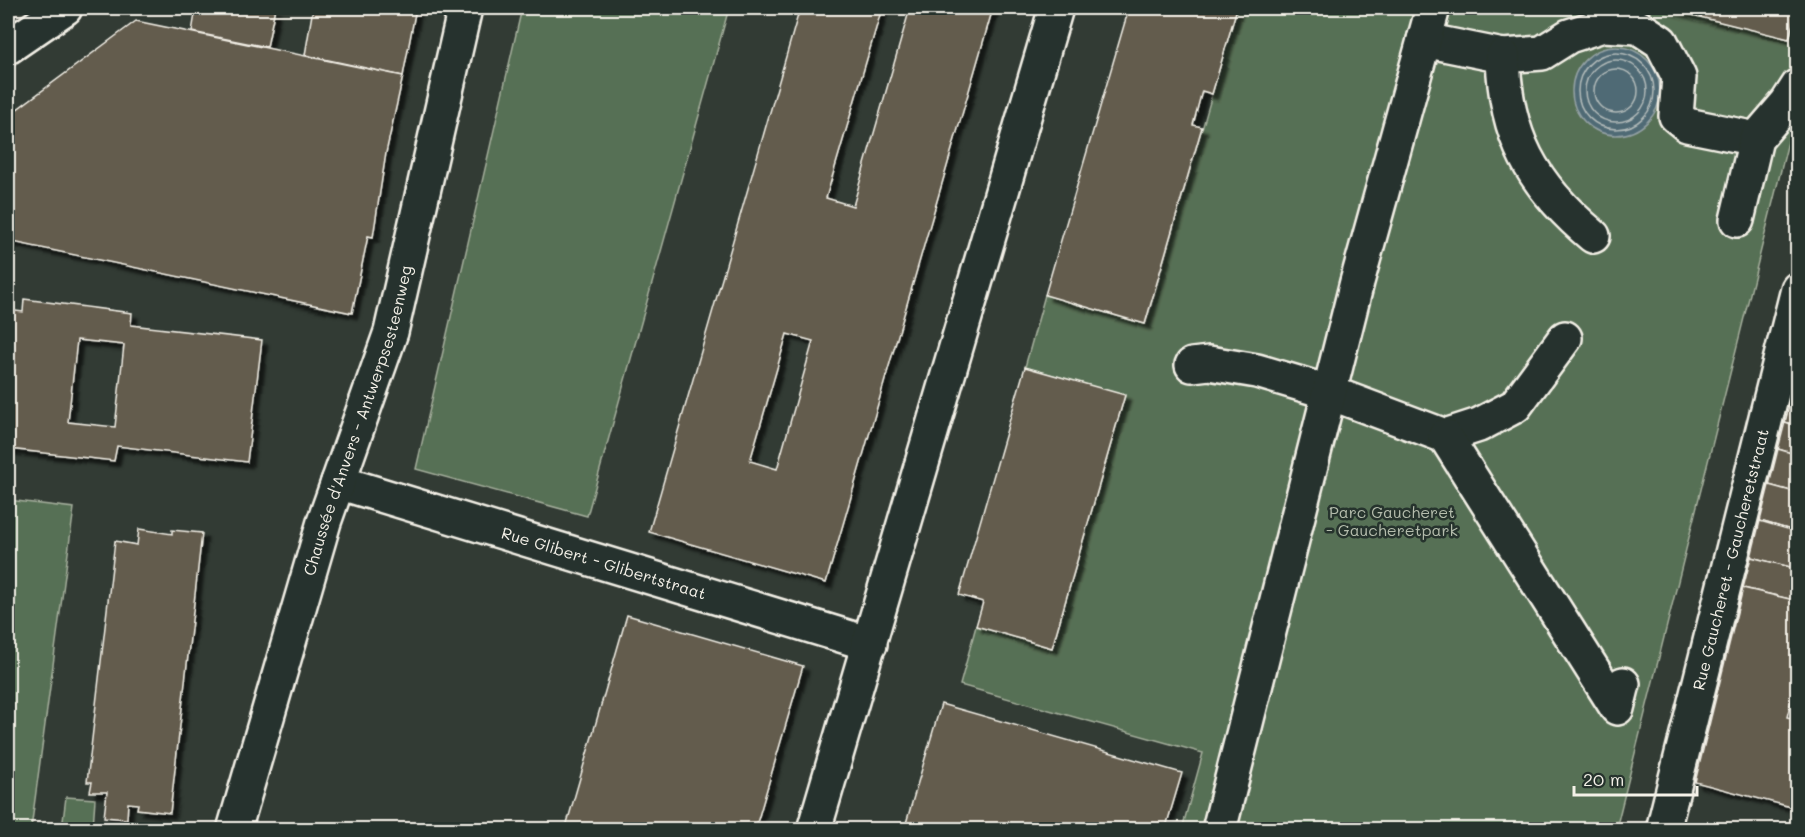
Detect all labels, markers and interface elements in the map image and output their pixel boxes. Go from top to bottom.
street label: Chaussée d'Anvers - Antwerpsesteenweg [298,263,416,578]
street label: Rue Gaucheret - Gaucheretstraat [1687,426,1773,692]
park label: Parc Gaucheret - Gaucheretpark [1326,501,1458,540]
street label: Rue Glibert - Glibertstraat [499,521,709,604]
scale bar [1574,759,1697,797]
text: 20 m [1583,767,1624,791]

